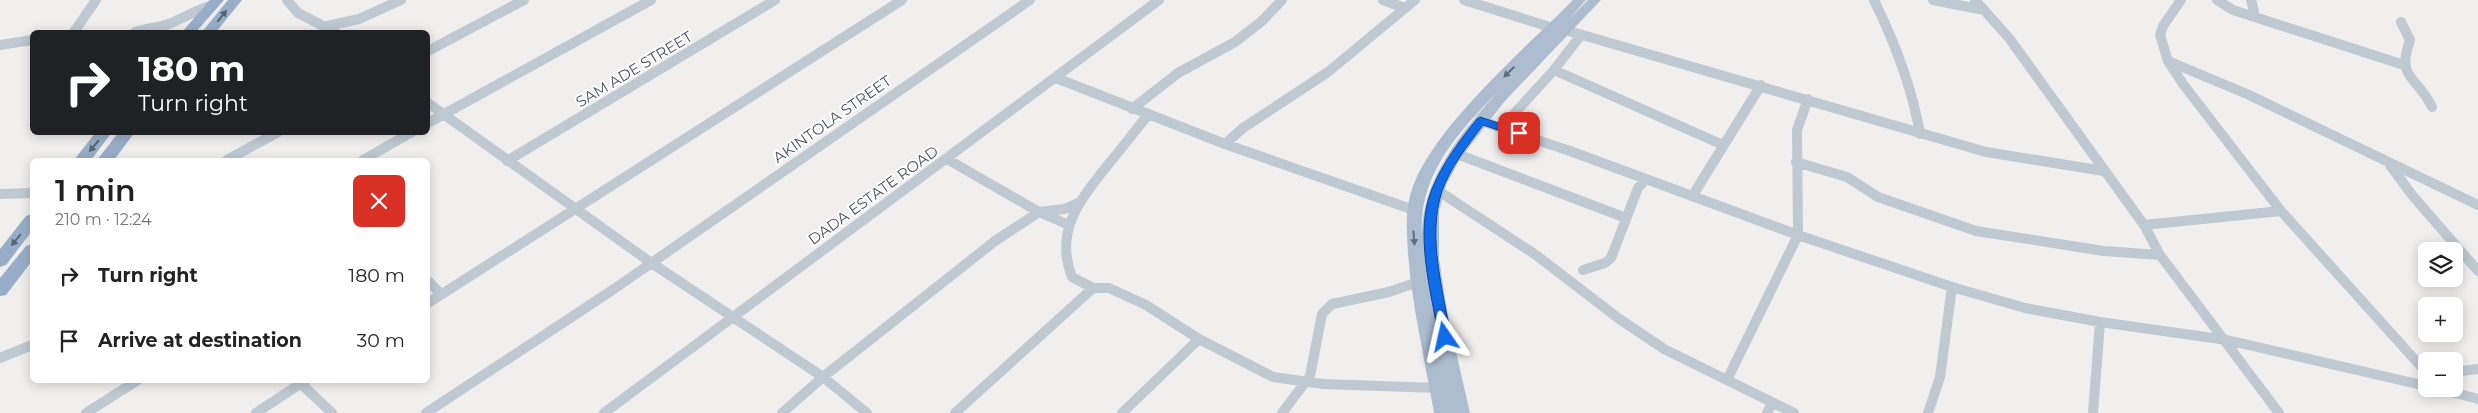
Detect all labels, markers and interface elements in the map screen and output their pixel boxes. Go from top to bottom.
one-way arrow [216,10,227,23]
street label: SAM ADE STREET [572,27,696,111]
text: 180 m [138,47,245,90]
icon: right [55,50,120,115]
one-way arrow [1503,66,1515,78]
street label: AKINTOLA STREET [769,71,895,167]
text: Turn right [138,90,248,117]
pin [1498,112,1540,154]
icon: arrive [1505,119,1533,147]
one-way arrow [88,140,99,153]
street label: DADA ESTATE ROAD [804,141,942,249]
text: 1 min [55,172,136,209]
button: close [353,175,405,227]
text: 210 m · 12:24 [55,210,152,229]
one-way arrow [1411,230,1419,246]
one-way arrow [11,234,22,247]
map controls [2418,242,2463,397]
button: layers [2418,242,2463,287]
icon: right [55,262,83,290]
text: Turn right [98,264,198,287]
text: 180 m [348,264,405,287]
button: + [2418,297,2463,342]
position arrow [1418,310,1470,362]
icon: arrive [55,327,83,355]
text: Arrive at destination [98,329,302,352]
text: 30 m [357,329,405,352]
button: − [2418,352,2463,397]

